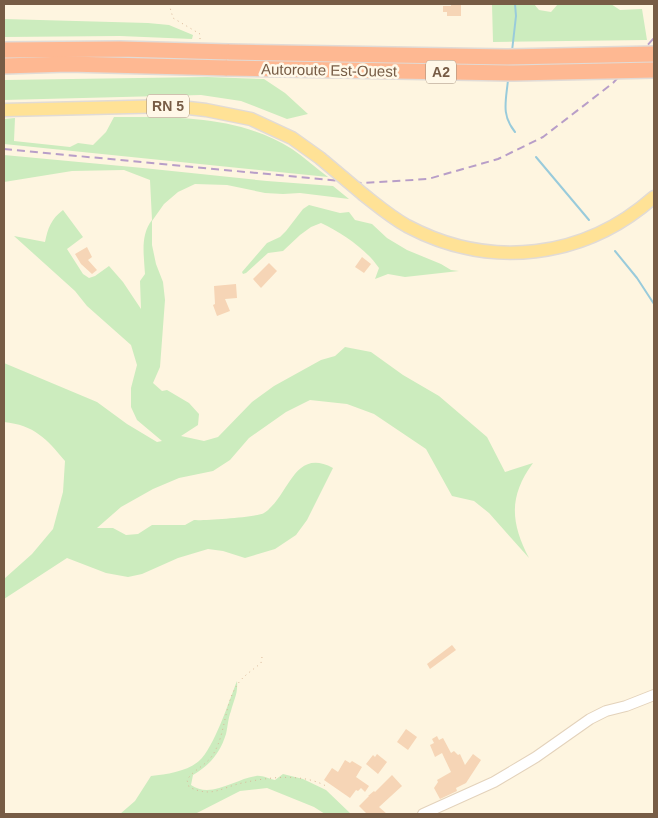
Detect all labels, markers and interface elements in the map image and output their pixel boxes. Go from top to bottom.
street label: Autoroute Est-Ouest [261,60,398,80]
road number: A2 [426,61,456,84]
road number: RN 5 [147,94,189,118]

